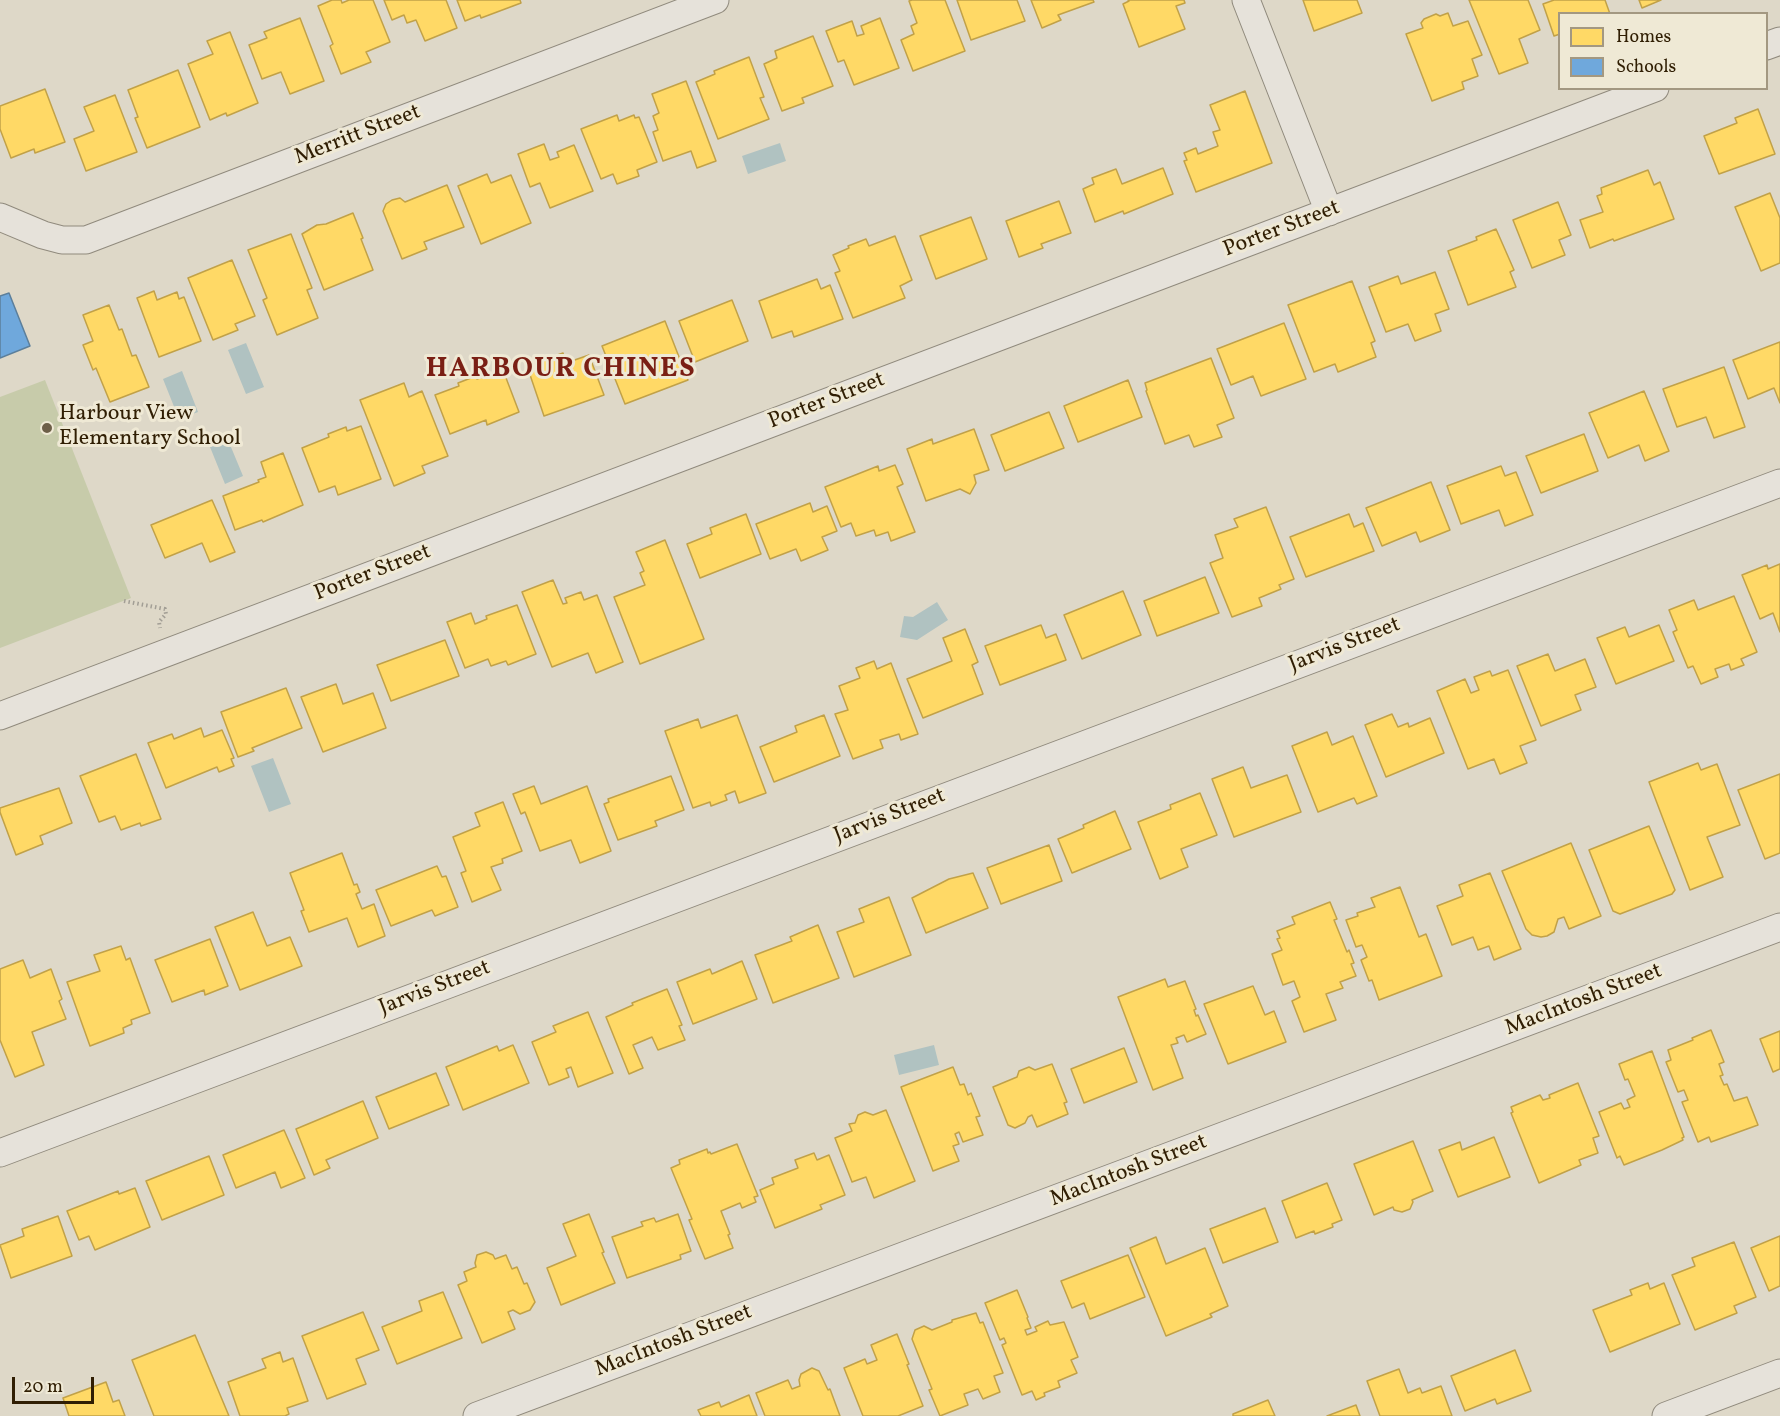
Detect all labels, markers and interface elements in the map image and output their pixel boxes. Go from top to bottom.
legend [1558,12,1768,90]
text: Homes [1616,25,1671,50]
text: Schools [1616,55,1676,80]
street label: Merritt Street [291,100,425,172]
street label: Porter Street [1220,196,1344,264]
district label: HARBOUR CHINES [426,354,696,388]
street label: Porter Street [765,368,889,436]
place label: Harbour View Elementary School [59,402,241,454]
marker: Harbour View Elementary School [40,421,54,435]
street label: Porter Street [311,540,435,608]
street label: Jarvis Street [1286,613,1404,679]
street label: Jarvis Street [831,784,949,850]
street label: Jarvis Street [376,956,494,1022]
street label: MacIntosh Street [1502,959,1666,1043]
street label: MacIntosh Street [1047,1130,1211,1214]
street label: MacIntosh Street [592,1300,756,1384]
scale bar [15,1365,98,1403]
text: 20 m [23,1375,63,1400]

